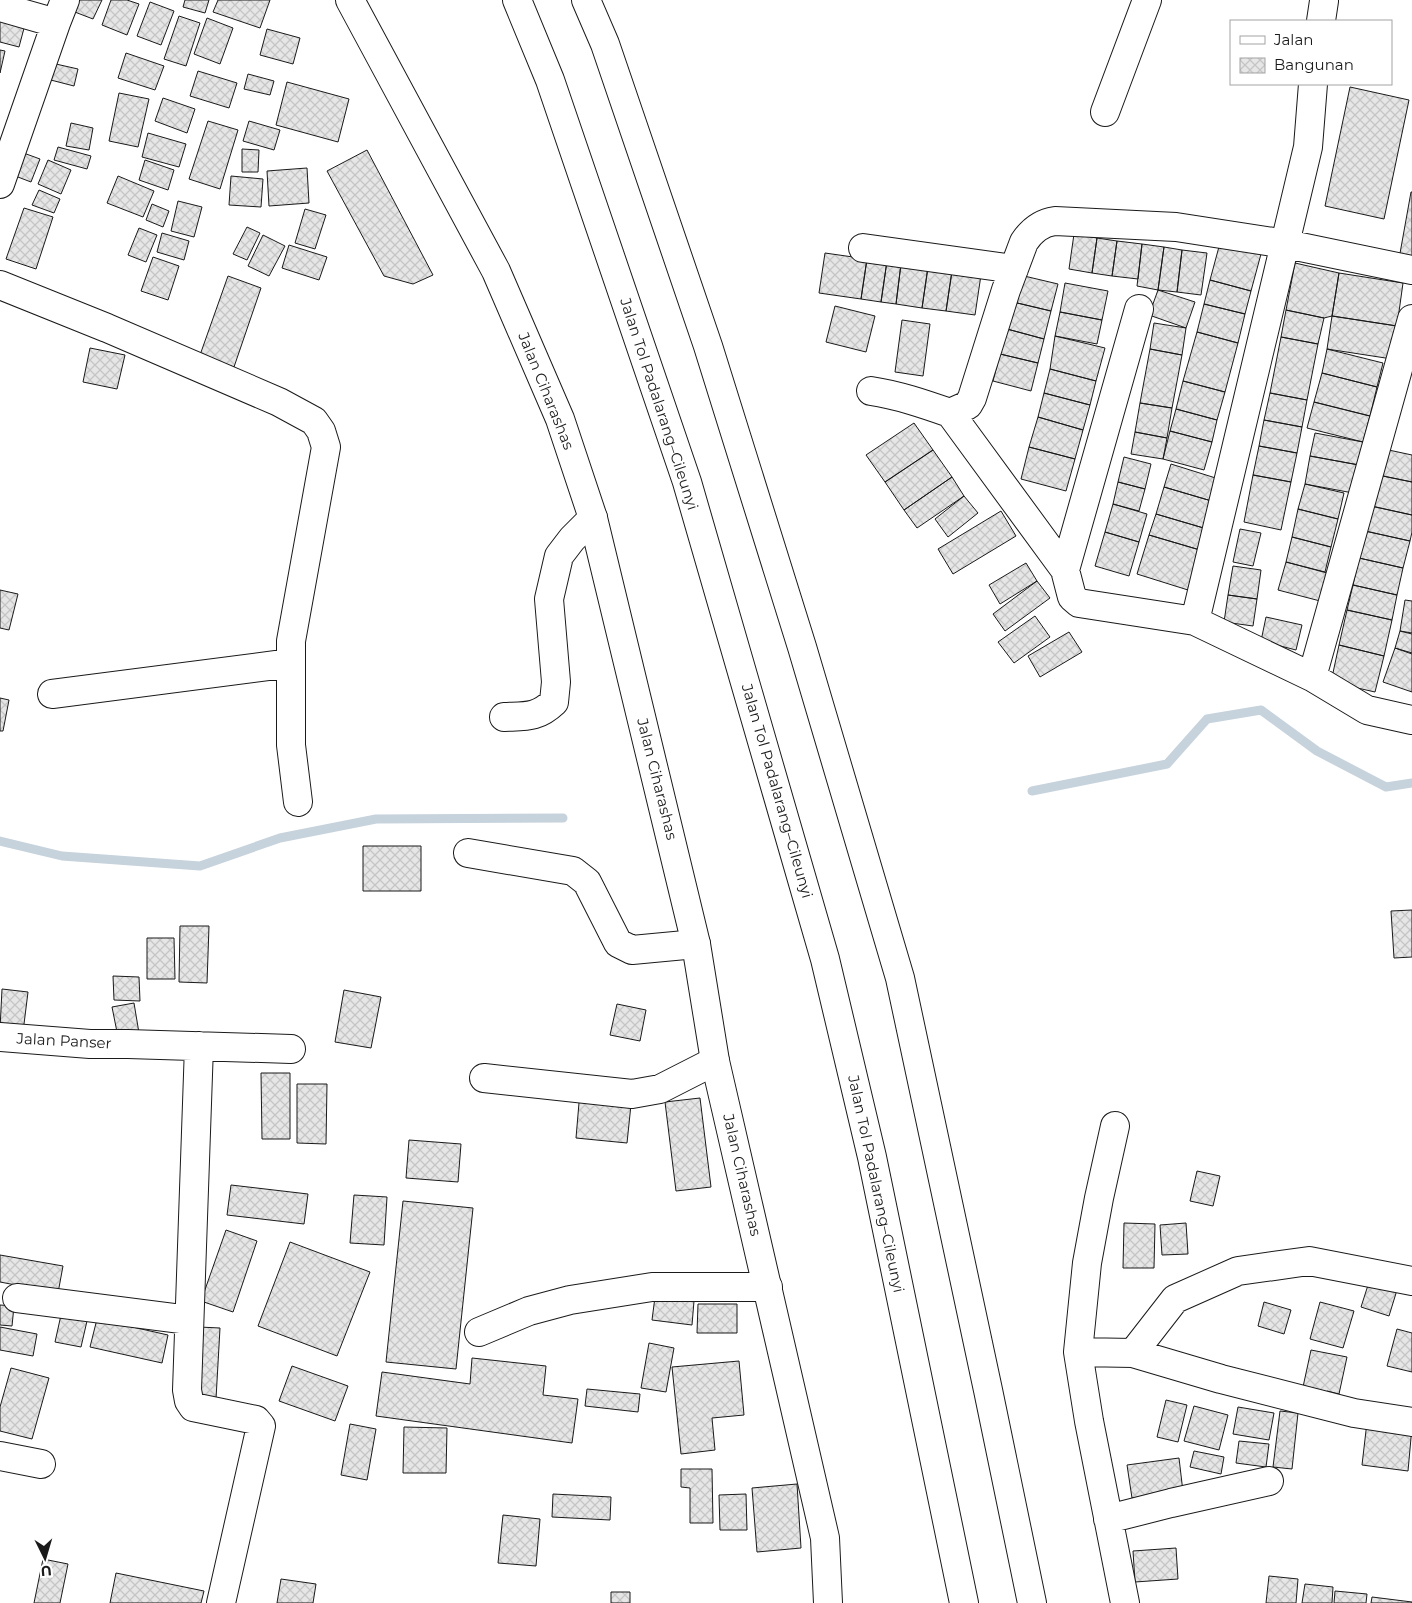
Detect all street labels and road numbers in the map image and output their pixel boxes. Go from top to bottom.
street label: Jalan Tol Padalarang–Cileunyi [616,294,703,512]
street label: Jalan Ciharashas [514,328,579,452]
street label: Jalan Tol Padalarang–Cileunyi [737,681,817,900]
street label: Jalan Ciharashas [633,715,682,842]
street label: Jalan Panser [15,1028,112,1052]
street label: Jalan Tol Padalarang–Cileunyi [844,1072,909,1294]
street label: Jalan Ciharashas [719,1111,766,1238]

